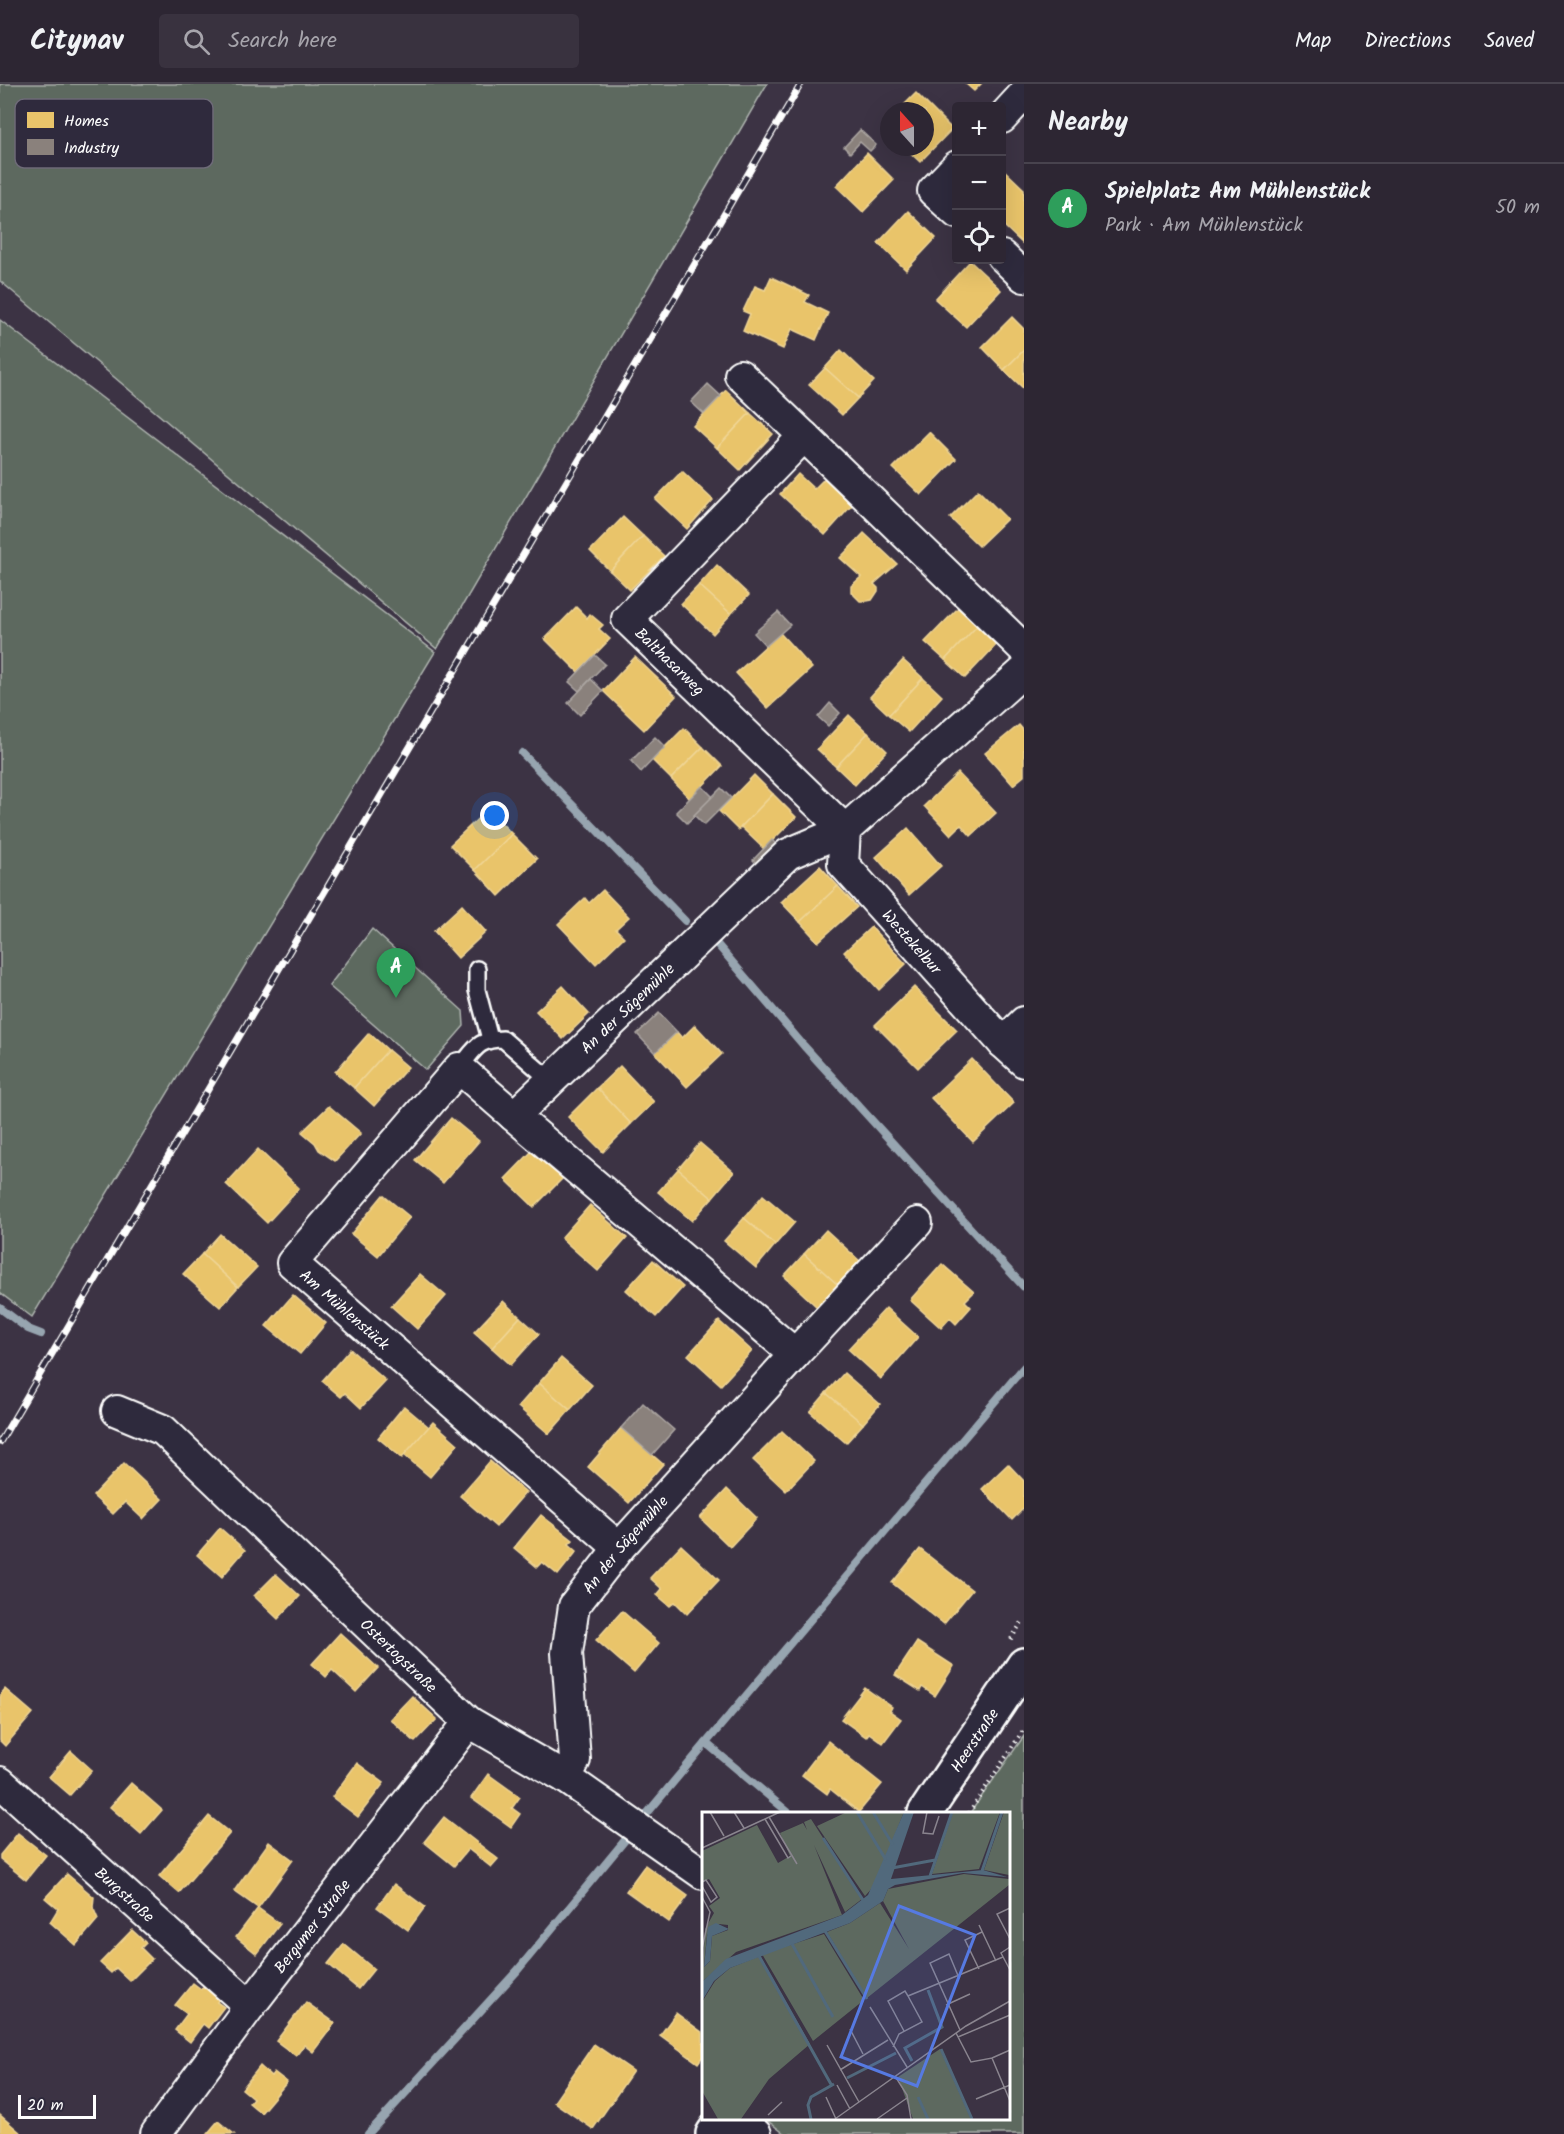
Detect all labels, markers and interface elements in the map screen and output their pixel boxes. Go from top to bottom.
search box [159,14,579,68]
text: Citynav [30,19,123,64]
text: Search here [228,24,337,59]
icon: search [180,25,213,58]
text: Map [1295,25,1331,58]
text: Directions [1364,25,1451,58]
text: Saved [1484,25,1534,58]
legend [15,99,213,168]
north arrow [880,102,934,156]
map controls [952,102,1006,264]
button: + [952,102,1006,156]
text: Nearby [1048,102,1128,144]
text: Homes [64,109,109,134]
text: Industry [64,136,119,161]
button: − [952,156,1006,210]
text: Spielplatz Am Mühlenstück [1105,175,1370,210]
text: A [1061,192,1074,224]
text: 50 m [1495,192,1540,224]
button: locate [952,210,1006,264]
text: Park · Am Mühlenstück [1105,210,1303,242]
street label: Balthasarweg [628,622,710,702]
your location [480,801,509,830]
street label: Westekelbur [875,904,948,982]
pin: A [376,948,416,998]
street label: An der Sägemühle [575,958,681,1060]
street label: Am Mühlenstück [293,1264,395,1357]
street label: An der Sägemühle [577,1490,675,1600]
street label: Ostertogstraße [354,1613,442,1699]
street label: Heerstraße [945,1703,1006,1778]
inset map [702,1812,1009,2119]
street label: Burgstraße [89,1861,160,1929]
street label: Bergumer Straße [268,1874,358,1979]
scale bar [18,2092,96,2120]
text: 20 m [27,2093,63,2118]

